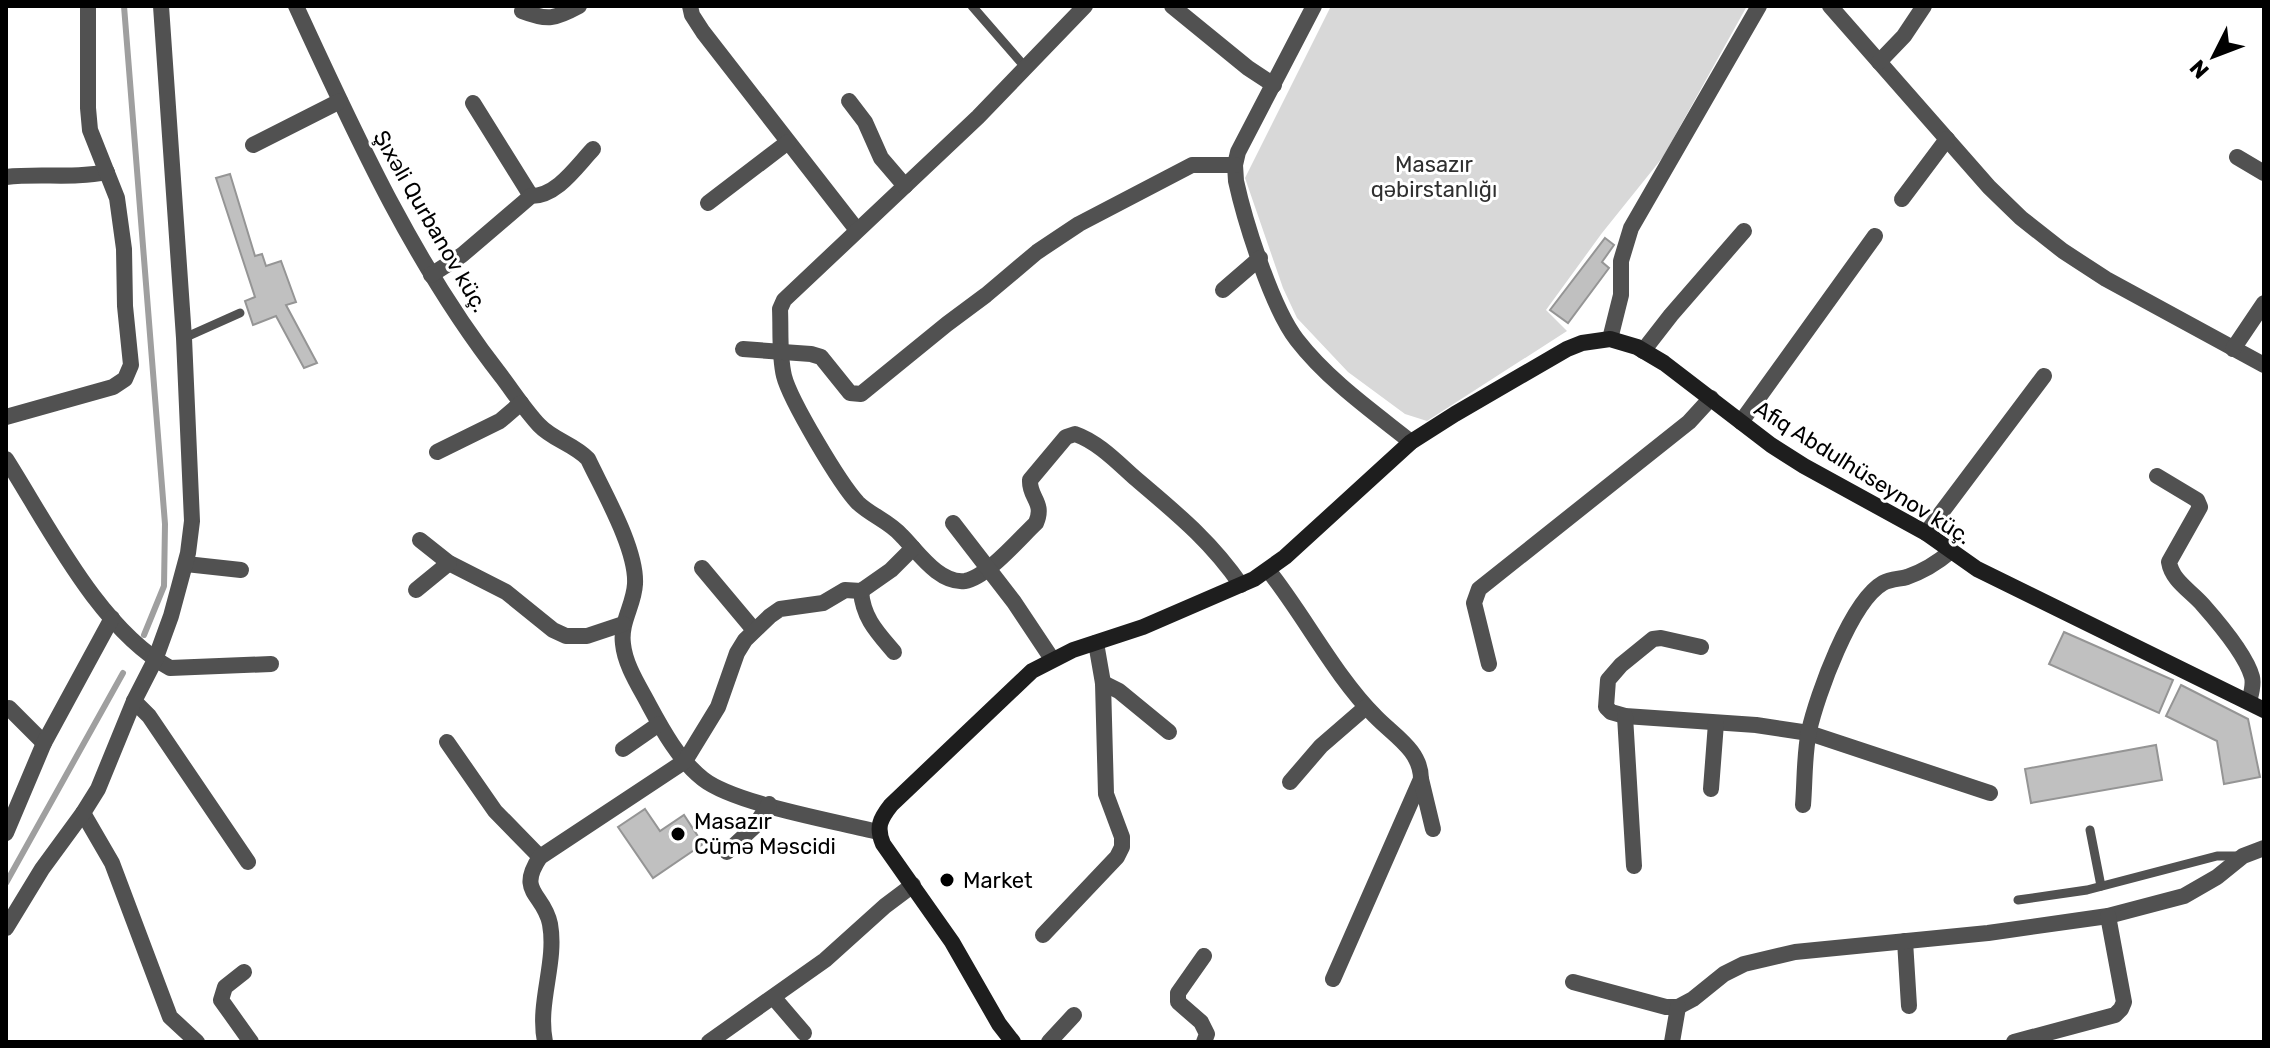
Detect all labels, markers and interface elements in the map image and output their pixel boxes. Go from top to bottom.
north arrow [2174,16,2254,96]
text: N [2184,54,2215,84]
street label: Şıxəli Qurbanov küç. [367,125,494,317]
park label: Masazır qəbirstanlığı [1371,151,1497,203]
street label: Afiq Abdulhüseynov küç. [1749,395,1976,550]
place label: Masazır Cümə Məscidi [694,808,836,860]
marker: Masazır Cümə Məscidi [669,825,687,843]
place label: Market [963,867,1033,894]
marker: Market [938,871,956,889]

